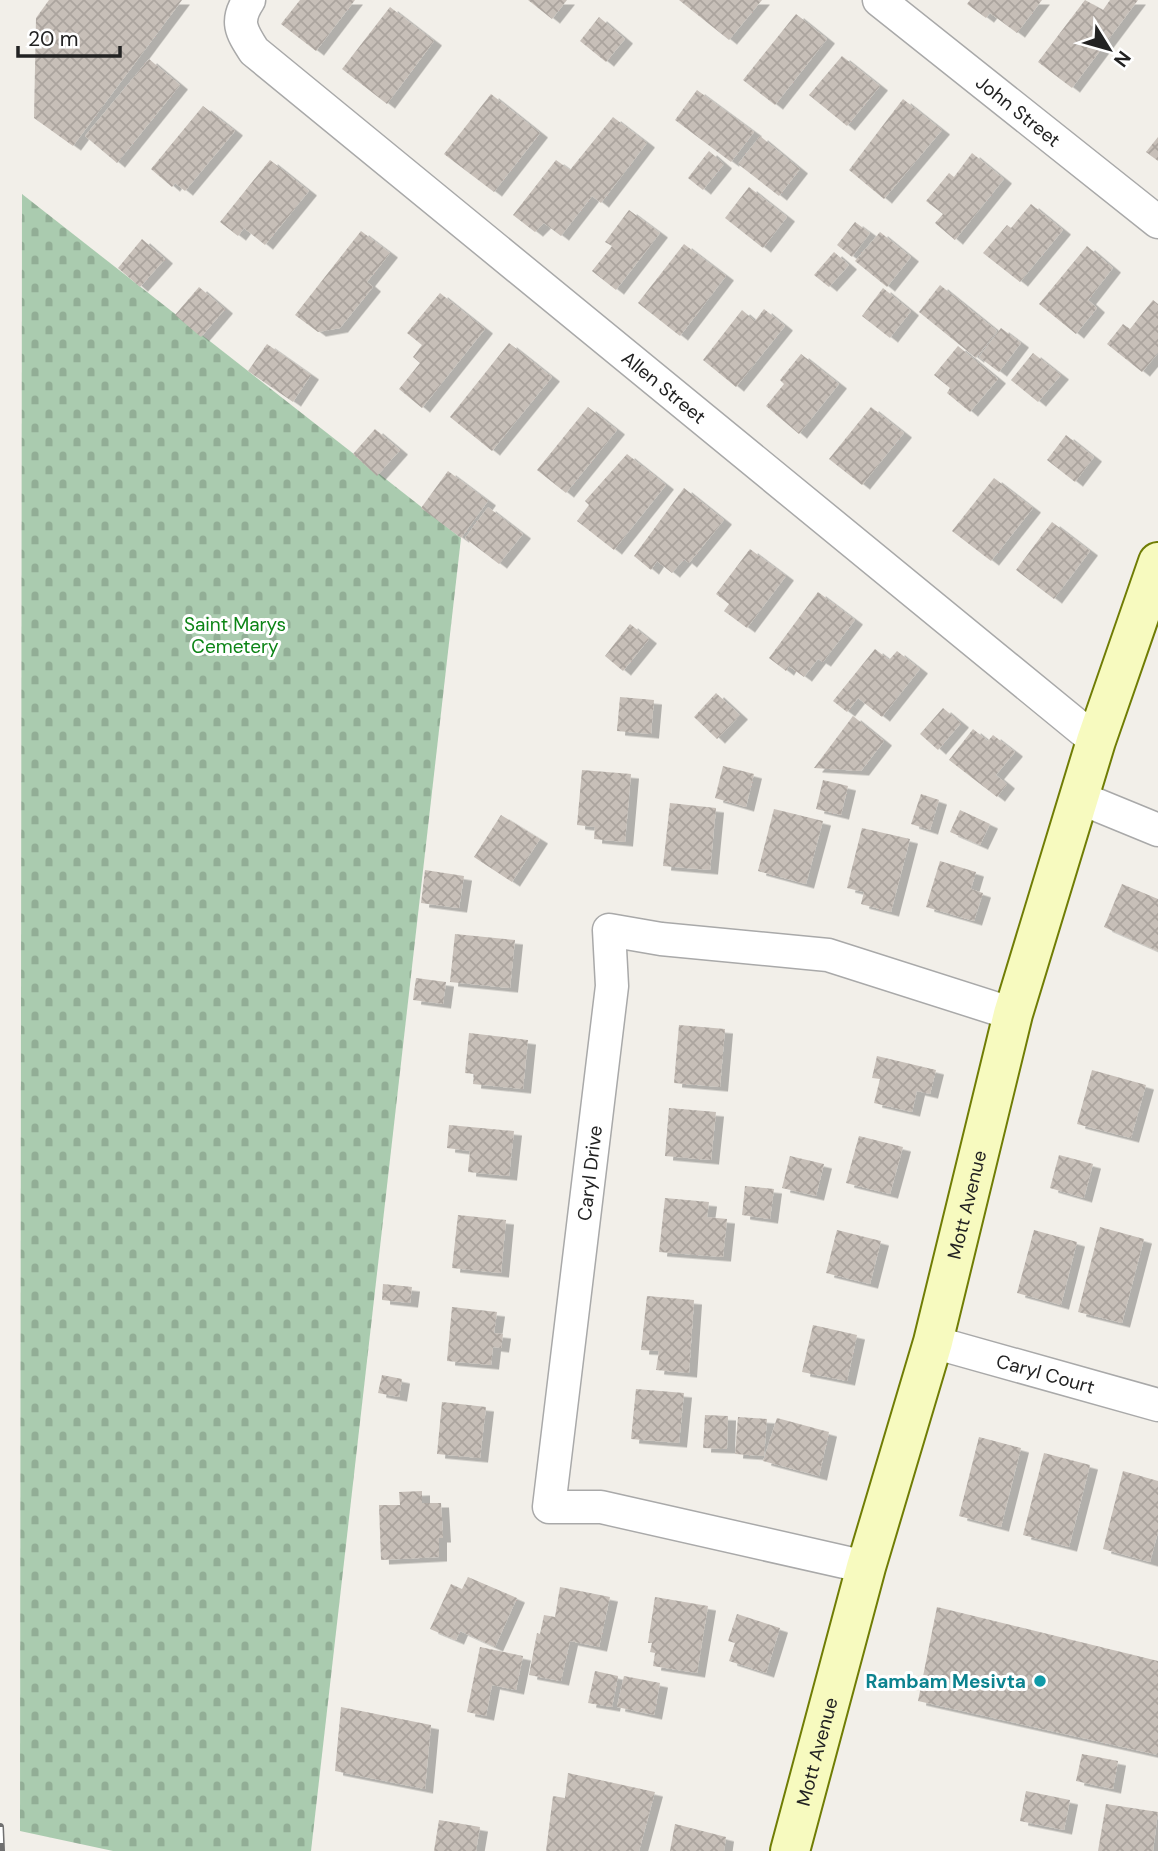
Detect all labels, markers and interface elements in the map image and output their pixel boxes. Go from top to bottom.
scale bar [18,14,119,58]
north arrow [1074,14,1144,84]
text: 20 m [28,25,79,53]
text: N [1108,46,1136,72]
street label: John Street [971,69,1066,152]
street label: Allen Street [617,345,711,429]
park label: Saint Marys Cemetery [184,612,286,659]
street label: Caryl Drive [571,1124,608,1222]
street label: Mott Avenue [941,1148,992,1262]
street label: Caryl Court [994,1348,1098,1399]
place label: Rambam Mesivta [866,1669,1026,1694]
marker: Rambam Mesivta [1032,1673,1048,1689]
street label: Mott Avenue [790,1694,843,1809]

